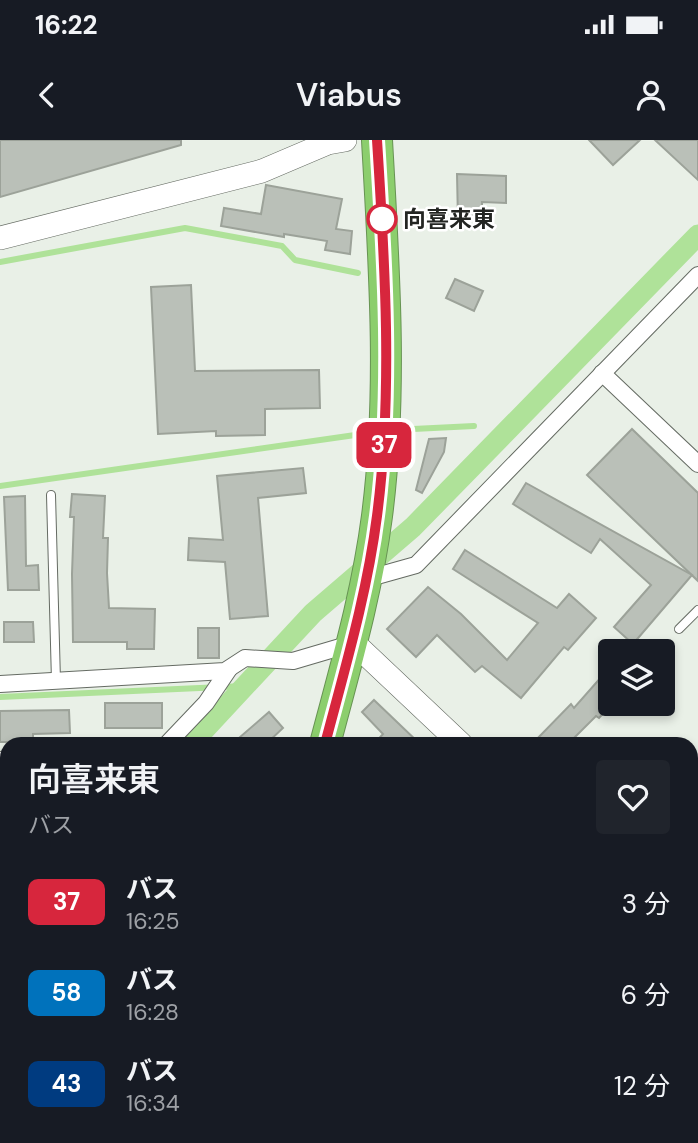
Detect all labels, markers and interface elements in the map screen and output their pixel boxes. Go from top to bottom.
text: 16:22 [35,8,98,42]
text: Viabus [296,74,402,116]
icon: back [28,76,66,114]
icon: person [632,76,670,114]
marker: 向喜来東 [367,204,397,234]
place label: 向喜来東 [403,204,495,234]
line badge: 37 [352,422,416,468]
text: 37 [370,429,398,460]
map controls [598,639,675,716]
button: layers [598,639,675,716]
text: 向喜来東 [28,758,160,801]
button: heart [596,760,670,834]
text: バス [28,810,74,840]
text: バス [126,872,178,906]
text: 37 [53,886,80,917]
text: 3 分 [622,887,670,921]
text: 16:25 [126,906,180,936]
text: バス [126,963,178,997]
text: 58 [51,977,82,1008]
text: 6 分 [621,978,670,1012]
text: 16:28 [126,997,179,1027]
text: バス [126,1054,178,1088]
text: 43 [51,1068,82,1099]
text: 12 分 [614,1069,670,1103]
text: 16:34 [126,1088,180,1118]

